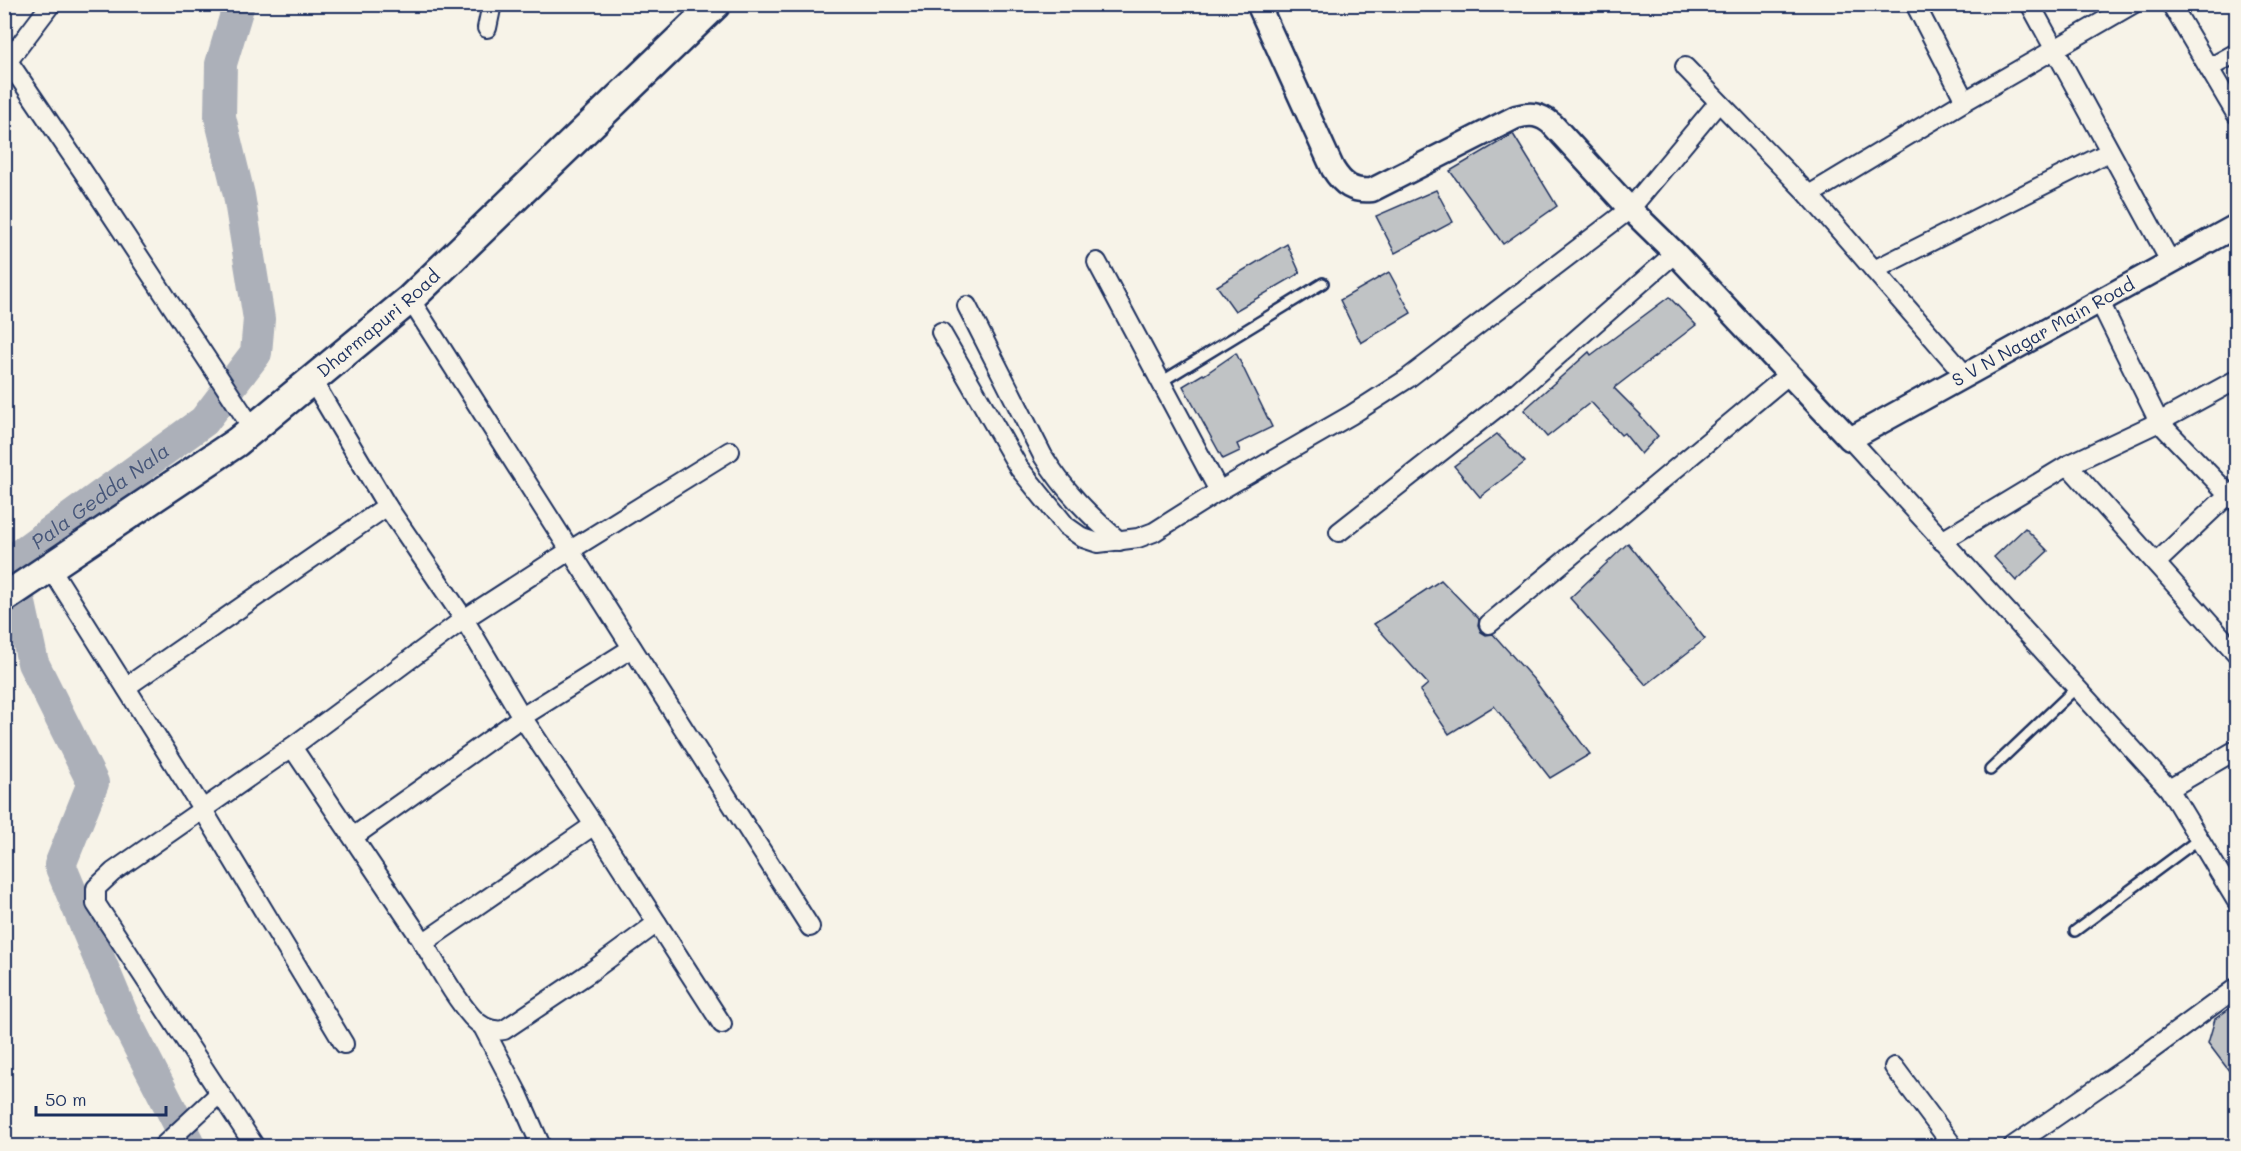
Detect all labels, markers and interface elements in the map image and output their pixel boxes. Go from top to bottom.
street label: Dharmapuri Road [311,264,445,382]
street label: S V N Nagar Main Road [1947,271,2138,392]
water label: Pala Gedda Nala [25,437,174,554]
scale bar [36,1079,166,1117]
text: 50 m [45,1087,87,1111]

